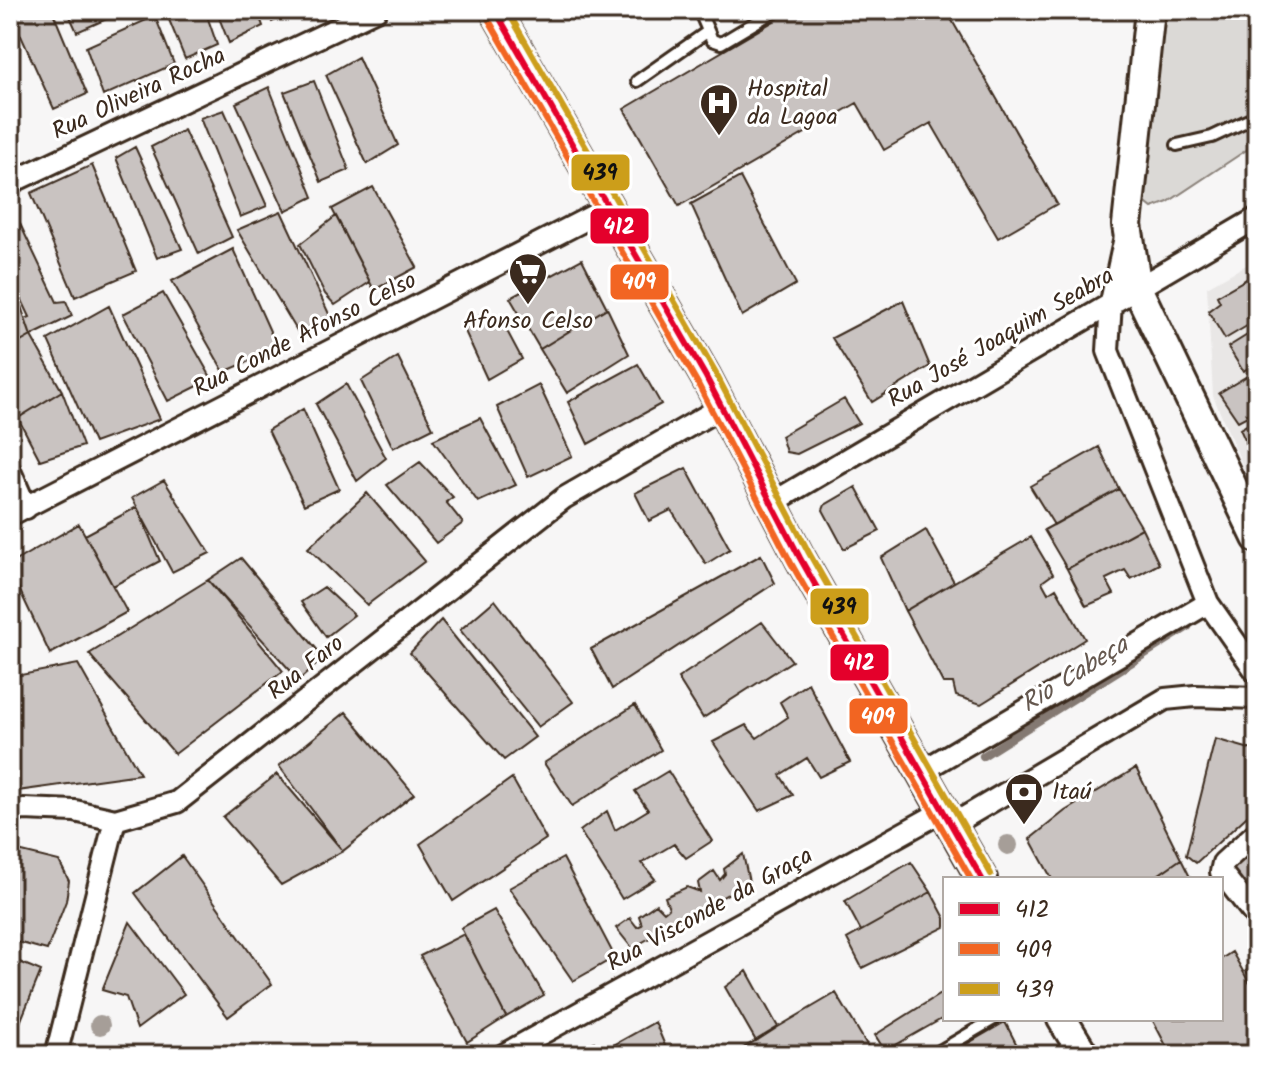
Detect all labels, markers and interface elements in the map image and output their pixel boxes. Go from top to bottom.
street label: Rua Oliveira Rocha [46,37,232,151]
place label: Hospital da Lagoa [747,70,838,137]
hospital icon: Hospital da Lagoa [698,82,740,137]
line badge: 439 [570,153,631,192]
text: 439 [582,157,618,192]
line badge: 412 [589,207,650,245]
text: 412 [603,211,635,246]
supermarket icon: Afonso Celso [507,251,549,306]
street label: Rua José Joaquim Seabra [880,257,1122,419]
street label: Rua Conde Afonso Celso [186,261,424,408]
line badge: 409 [609,263,670,301]
text: 409 [622,266,656,301]
place label: Afonso Celso [463,302,593,341]
line badge: 439 [809,587,870,626]
text: 439 [821,591,857,626]
water label: Rio Cabeça [1013,624,1139,725]
street label: Rua Faro [259,625,353,711]
line badge: 412 [829,643,890,682]
text: 412 [843,647,875,682]
line badge: 409 [848,697,909,735]
text: 409 [861,701,895,736]
bank icon: Itaú [1003,771,1045,826]
place label: Itaú [1052,773,1092,812]
street label: Rua Visconde da Graça [600,837,820,983]
legend [943,877,1223,1021]
text: 412 [1015,891,1050,930]
text: 409 [1015,931,1052,970]
text: 439 [1015,971,1054,1010]

